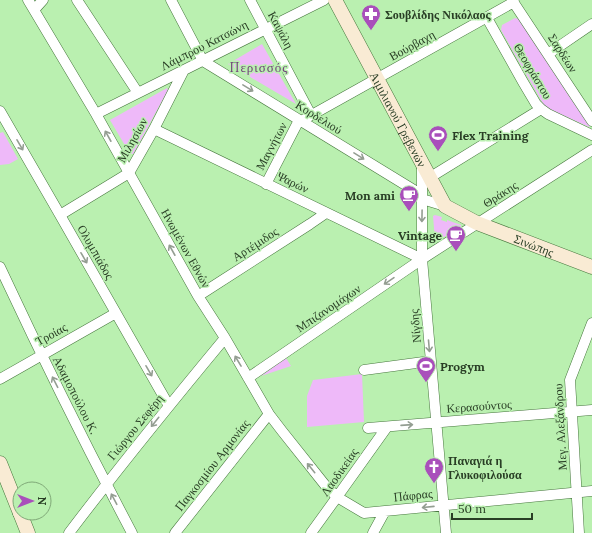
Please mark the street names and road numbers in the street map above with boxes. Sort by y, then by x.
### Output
street label: Καψάλη [265,9,297,51]
street label: Λάμπρου Κατσώνη [158,17,250,73]
street label: Βούρβαχη [387,26,437,64]
street label: Σαρδέων [545,31,581,76]
street label: Θεοφράστου [511,41,555,102]
street label: Αιμιλιανού Γρεβενών [367,69,430,170]
street label: Κορδελιού [293,97,345,137]
street label: Μιλησίων [114,114,151,165]
street label: Μαγνήτων [252,119,290,173]
street label: Ψαρών [275,168,312,196]
street label: Θράκης [480,177,520,211]
street label: Ηνωμένων Εθνών [158,206,214,291]
street label: Ολυμπιάδος [74,222,118,282]
street label: Αρτέμιδος [229,224,281,264]
street label: Σινώπης [512,230,557,259]
street label: Μπιζανομάχων [293,280,364,335]
street label: Νίγδης [406,308,424,344]
street label: Τροίας [33,319,70,349]
street label: Αδαμοπούλου Κ. [50,354,102,436]
street label: Μεγ. Αλεξάνδρου [550,383,570,471]
street label: Γιώργου Σεφέρη [104,391,166,463]
street label: Κερασούντος [446,396,512,416]
street label: Παγκοσμίου Αρμονίας [171,416,253,514]
street label: Λαοδικείας [317,445,361,499]
street label: Πάφρας [393,485,434,505]

